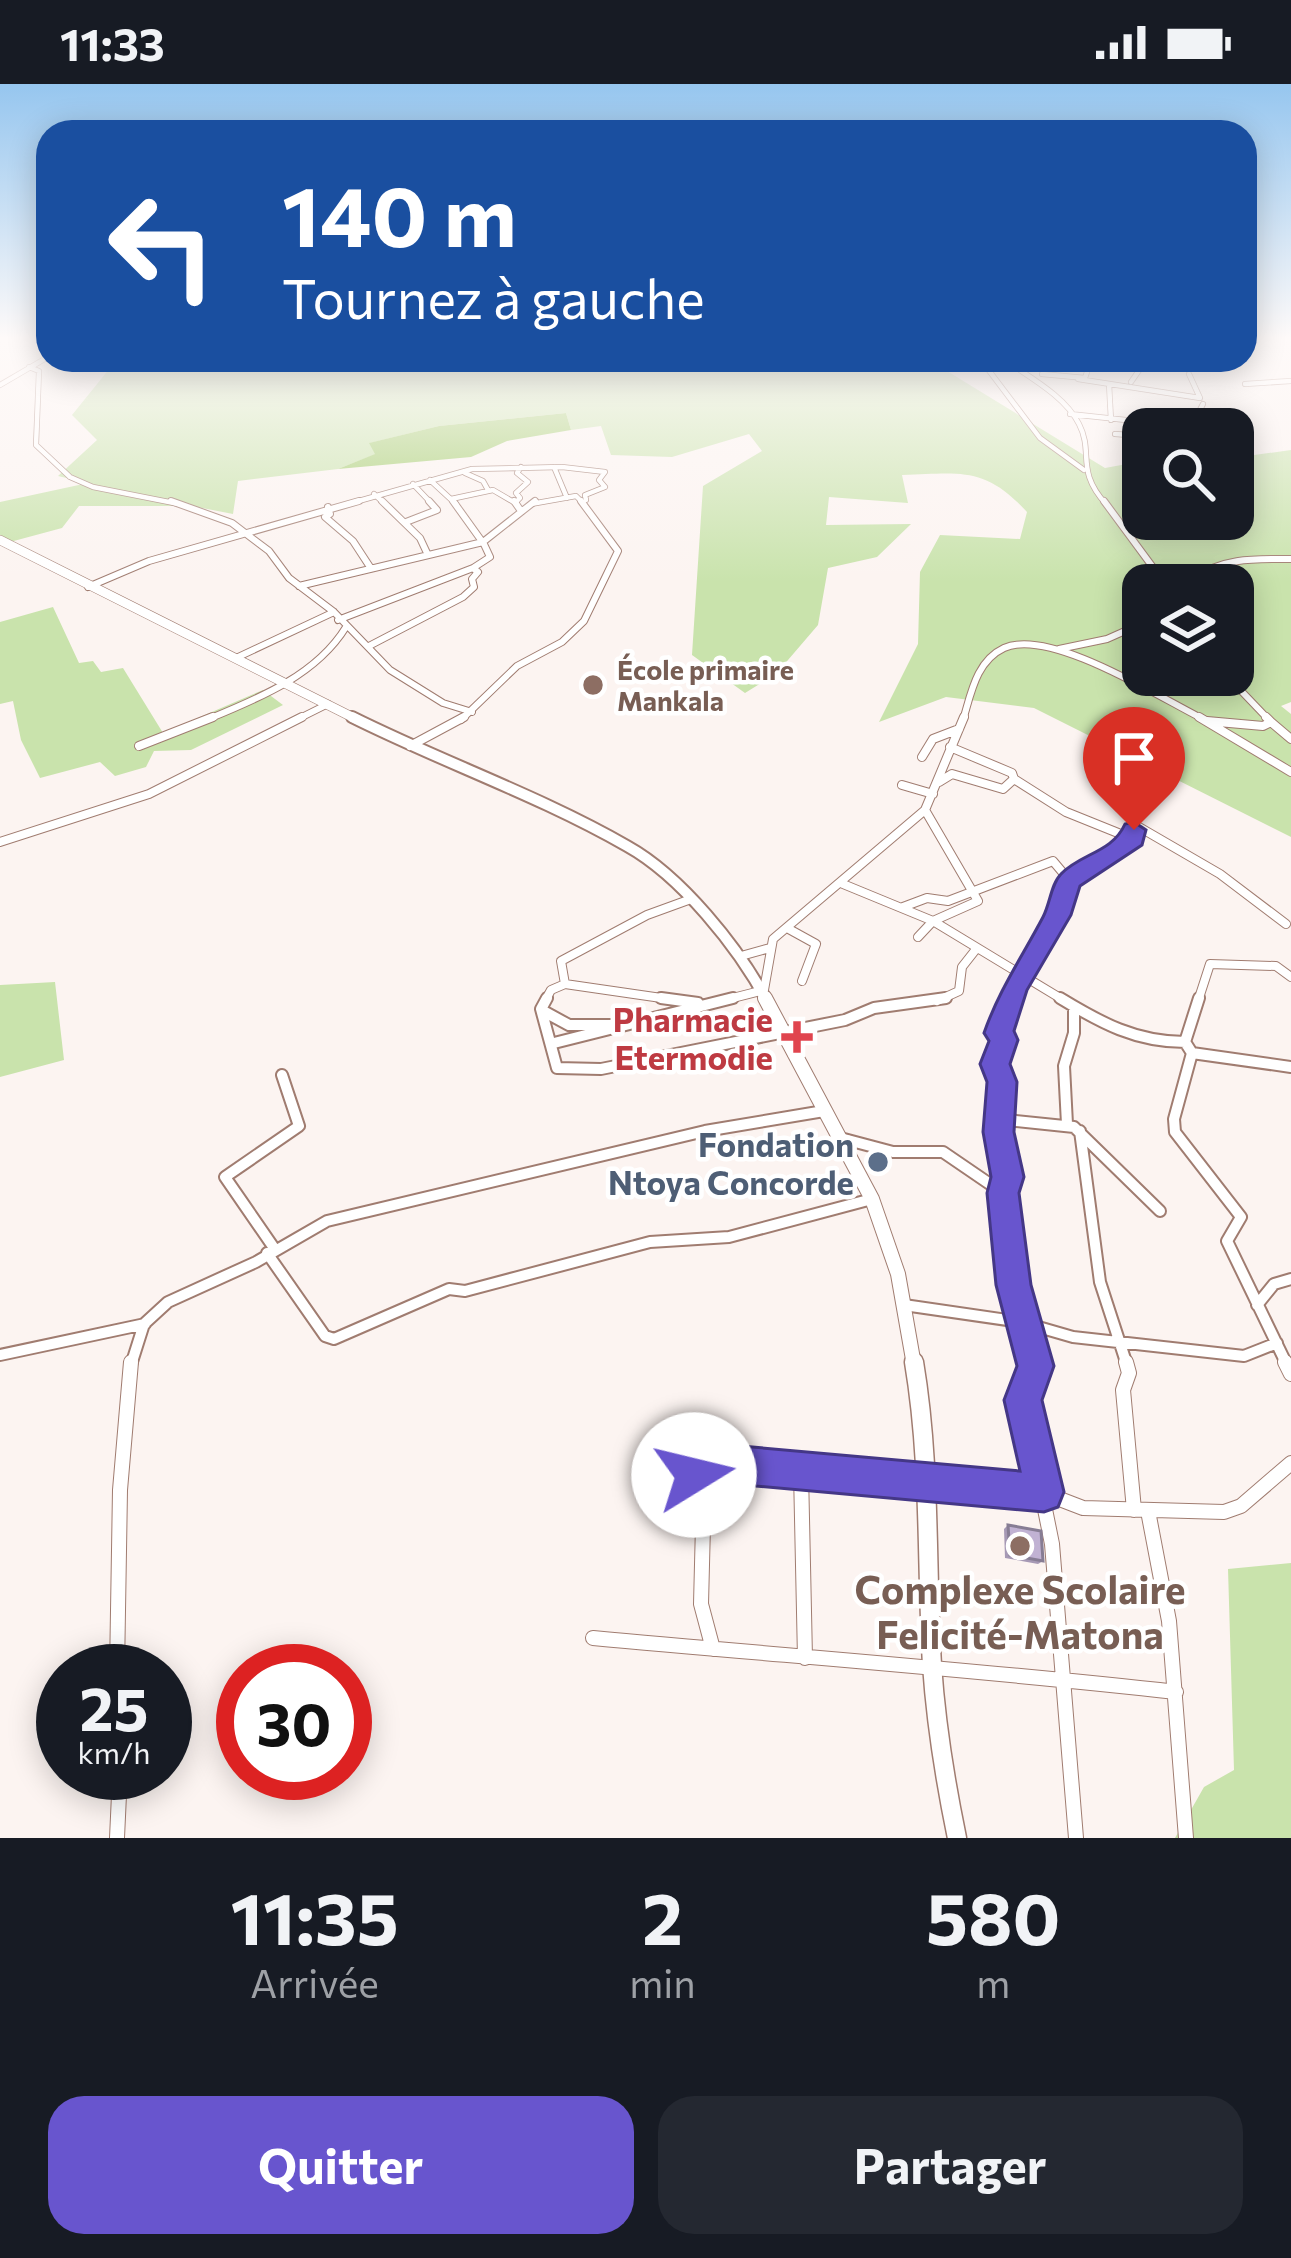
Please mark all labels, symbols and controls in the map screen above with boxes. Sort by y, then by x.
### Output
text: 11:33 [60,15,165,70]
text: 140 m [282,162,517,264]
icon: left [84,168,240,324]
text: Tournez à gauche [282,264,705,330]
map controls [1122,408,1254,696]
button: search [1122,408,1254,540]
button: layers [1122,564,1254,696]
place label: École primaire Mankala [617,653,794,717]
marker: École primaire Mankala [580,672,606,698]
pin [1083,707,1185,830]
icon: arrive [1101,725,1167,791]
place label: Pharmacie Etermodie [613,998,773,1077]
marker: Pharmacie Etermodie [784,1024,810,1050]
place label: Fondation Ntoya Concorde [608,1123,854,1202]
marker: Fondation Ntoya Concorde [865,1149,891,1175]
position arrow [631,1412,757,1538]
marker: Complexe Scolaire Felicité-Matona [1007,1533,1033,1559]
place label: Complexe Scolaire Felicité-Matona [854,1564,1186,1657]
speed limit sign: 30 [216,1644,372,1800]
text: 25 [79,1670,149,1743]
text: km/h [78,1733,150,1770]
text: 11:35 [231,1872,399,1960]
text: 2 [642,1872,683,1960]
text: 580 [926,1872,1060,1960]
text: Arrivée [250,1958,379,2006]
text: min [629,1958,696,2006]
text: m [976,1958,1010,2006]
button: Quitter [48,2096,634,2234]
button: Partager [658,2096,1243,2234]

